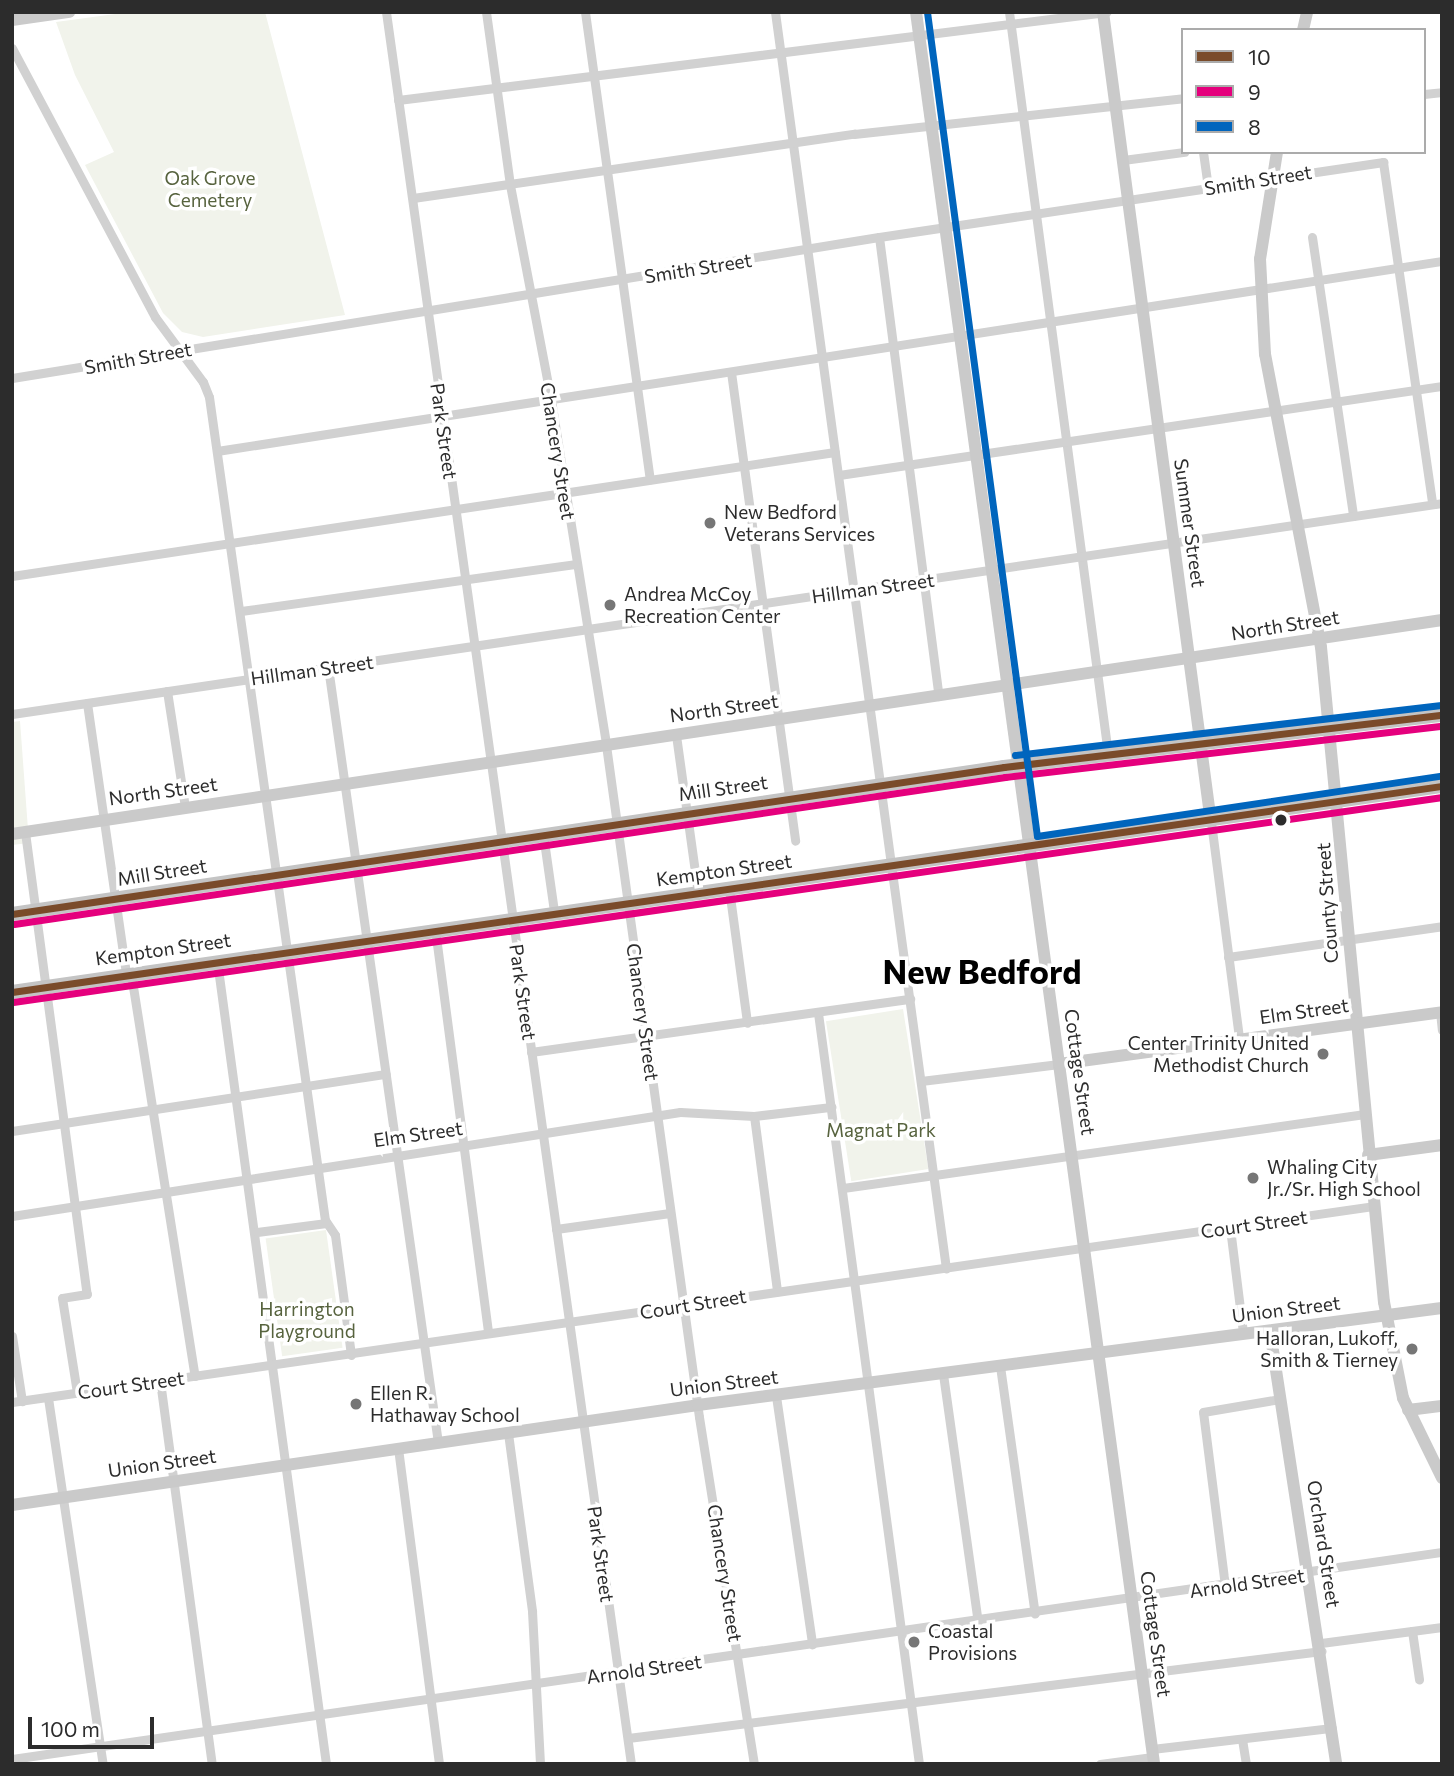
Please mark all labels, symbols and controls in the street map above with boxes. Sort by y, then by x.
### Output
legend [1181,28,1426,154]
text: 10 [1248,44,1271,69]
text: 9 [1248,79,1261,104]
text: 8 [1248,114,1261,139]
street label: Smith Street [1203,160,1313,200]
park label: Oak Grove Cemetery [164,167,256,211]
street label: Smith Street [643,248,753,288]
street label: Smith Street [83,337,193,379]
street label: Park Street [426,381,462,481]
street label: Chancery Street [536,381,580,521]
street label: Summer Street [1170,457,1210,589]
place label: New Bedford Veterans Services [724,501,875,545]
marker: New Bedford Veterans Services [702,515,718,531]
street label: Hillman Street [810,568,936,608]
place label: Andrea McCoy Recreation Center [624,583,780,627]
marker: Andrea McCoy Recreation Center [602,597,618,613]
street label: North Street [1229,605,1341,645]
street label: Hillman Street [249,650,375,690]
street label: North Street [668,689,780,727]
street label: Mill Street [677,770,769,806]
street label: North Street [107,772,219,810]
unlabelled marker [1274,813,1288,827]
street label: County Street [1311,842,1343,964]
street label: Kempton Street [655,849,793,891]
street label: Mill Street [116,854,208,890]
street label: Kempton Street [94,928,232,970]
street label: Park Street [505,942,541,1042]
street label: Chancery Street [622,942,664,1082]
district label: New Bedford [883,951,1081,991]
street label: Elm Street [1258,993,1350,1029]
street label: Cottage Street [1060,1007,1100,1137]
place label: Center Trinity United Methodist Church [1128,1032,1309,1076]
marker: Center Trinity United Methodist Church [1315,1046,1331,1062]
street label: Elm Street [372,1116,464,1152]
park label: Magnat Park [826,1119,936,1141]
place label: Whaling City Jr./Sr. High School [1267,1156,1421,1200]
marker: Whaling City Jr./Sr. High School [1245,1170,1261,1186]
street label: Court Street [1199,1205,1309,1243]
street label: Court Street [638,1284,748,1324]
street label: Union Street [1230,1291,1342,1327]
park label: Harrington Playground [258,1298,356,1342]
place label: Halloran, Lukoff, Smith & Tierney [1256,1327,1398,1371]
marker: Halloran, Lukoff, Smith & Tierney [1404,1341,1420,1357]
street label: Union Street [668,1365,780,1401]
street label: Court Street [76,1366,186,1404]
place label: Ellen R. Hathaway School [370,1382,520,1426]
marker: Ellen R. Hathaway School [348,1396,364,1412]
street label: Union Street [106,1444,218,1482]
street label: Orchard Street [1303,1479,1345,1609]
street label: Chancery Street [703,1503,747,1643]
street label: Park Street [583,1504,619,1604]
street label: Arnold Street [1188,1564,1306,1602]
street label: Cottage Street [1136,1569,1176,1699]
place label: Coastal Provisions [928,1620,1017,1664]
marker: Coastal Provisions [906,1634,922,1650]
street label: Arnold Street [585,1650,703,1688]
scale bar [32,1702,158,1746]
text: 100 m [41,1716,100,1741]

